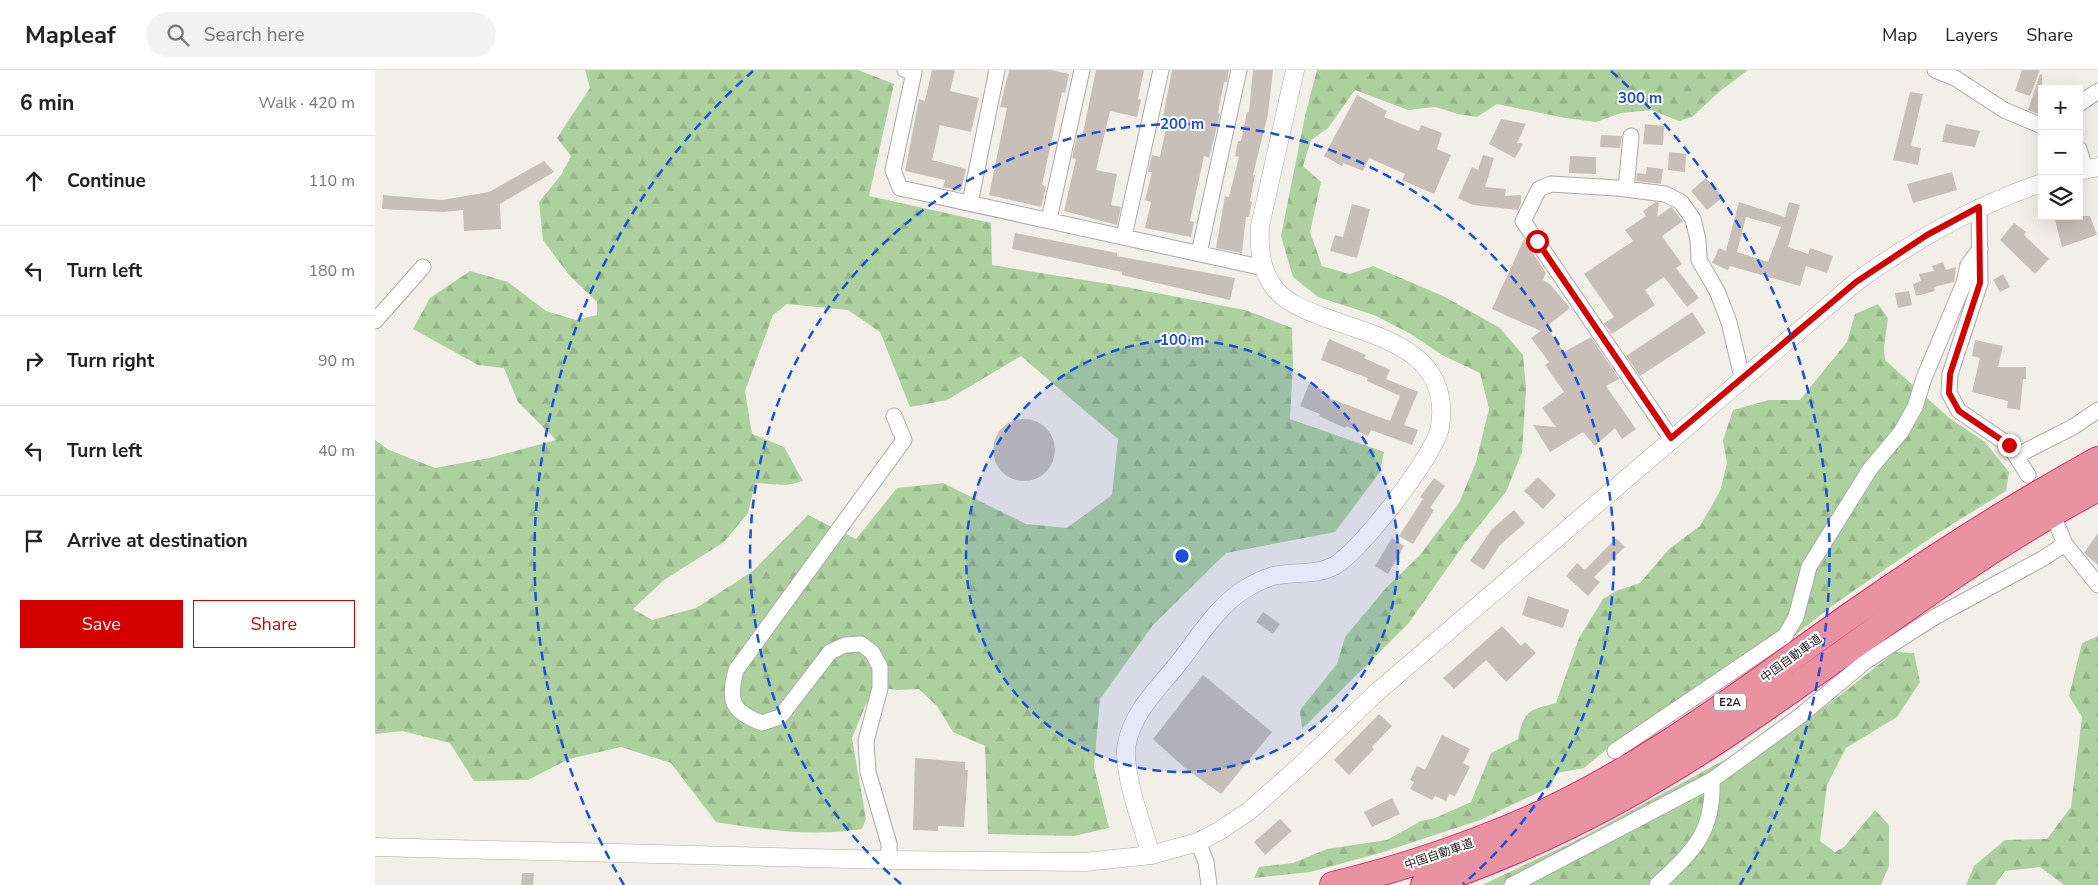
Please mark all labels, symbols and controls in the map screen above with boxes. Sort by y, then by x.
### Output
search box [146,12,496,57]
text: Mapleaf [25,19,116,51]
icon: search [164,21,192,49]
text: Search here [204,22,305,48]
text: Map [1882,23,1917,47]
text: Layers [1945,23,1998,47]
text: Share [2026,23,2073,47]
map controls [2038,85,2083,220]
button: + [2038,85,2083,130]
text: 300 m [1618,88,1662,108]
text: 6 min [20,89,74,117]
text: Walk · 420 m [259,92,355,114]
text: 200 m [1160,114,1204,134]
button: − [2038,130,2083,175]
icon: ahead [20,167,48,195]
text: Continue [67,168,146,194]
text: 110 m [308,170,355,192]
button: layers [2038,175,2083,220]
route start [1526,230,1549,253]
icon: left [20,257,48,285]
text: Turn left [67,258,142,284]
text: 180 m [308,260,355,282]
text: 100 m [1160,330,1204,350]
icon: right [20,347,48,375]
text: Turn right [67,348,154,374]
text: 90 m [318,350,355,372]
route end [1998,434,2021,457]
icon: left [20,437,48,465]
text: Turn left [67,438,142,464]
text: 40 m [318,440,355,462]
icon: arrive [20,527,48,555]
text: Arrive at destination [67,528,248,554]
centre of rings [1173,547,1191,565]
button: Save [20,600,183,648]
button: Share [193,600,355,648]
street label: 中国自動車道 [1757,630,1825,686]
road number: E2A [1714,694,1746,710]
street label: 中国自動車道 [1402,835,1476,873]

